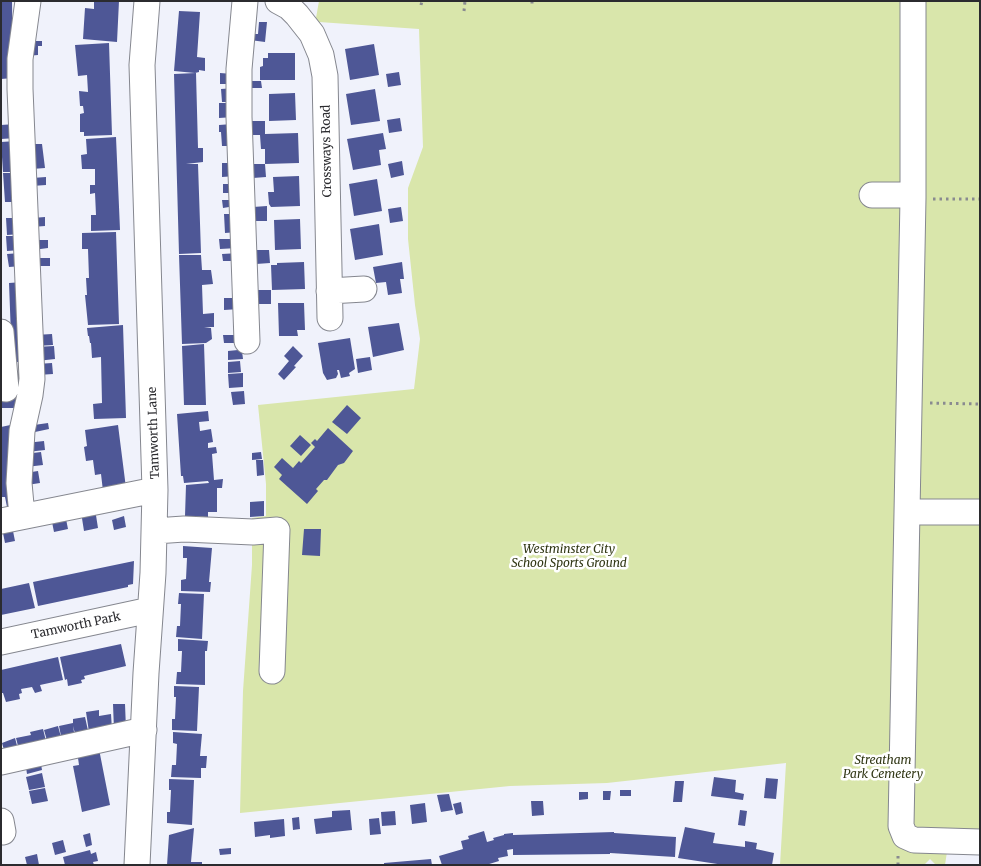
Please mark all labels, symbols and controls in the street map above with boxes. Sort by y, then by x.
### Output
street label: Crossways Road [319,105,335,197]
street label: Tamworth Lane [145,387,163,479]
park label: Westminster City School Sports Ground [511,543,627,571]
street label: Tamworth Park [30,610,122,642]
park label: Streatham Park Cemetery [843,754,923,782]

